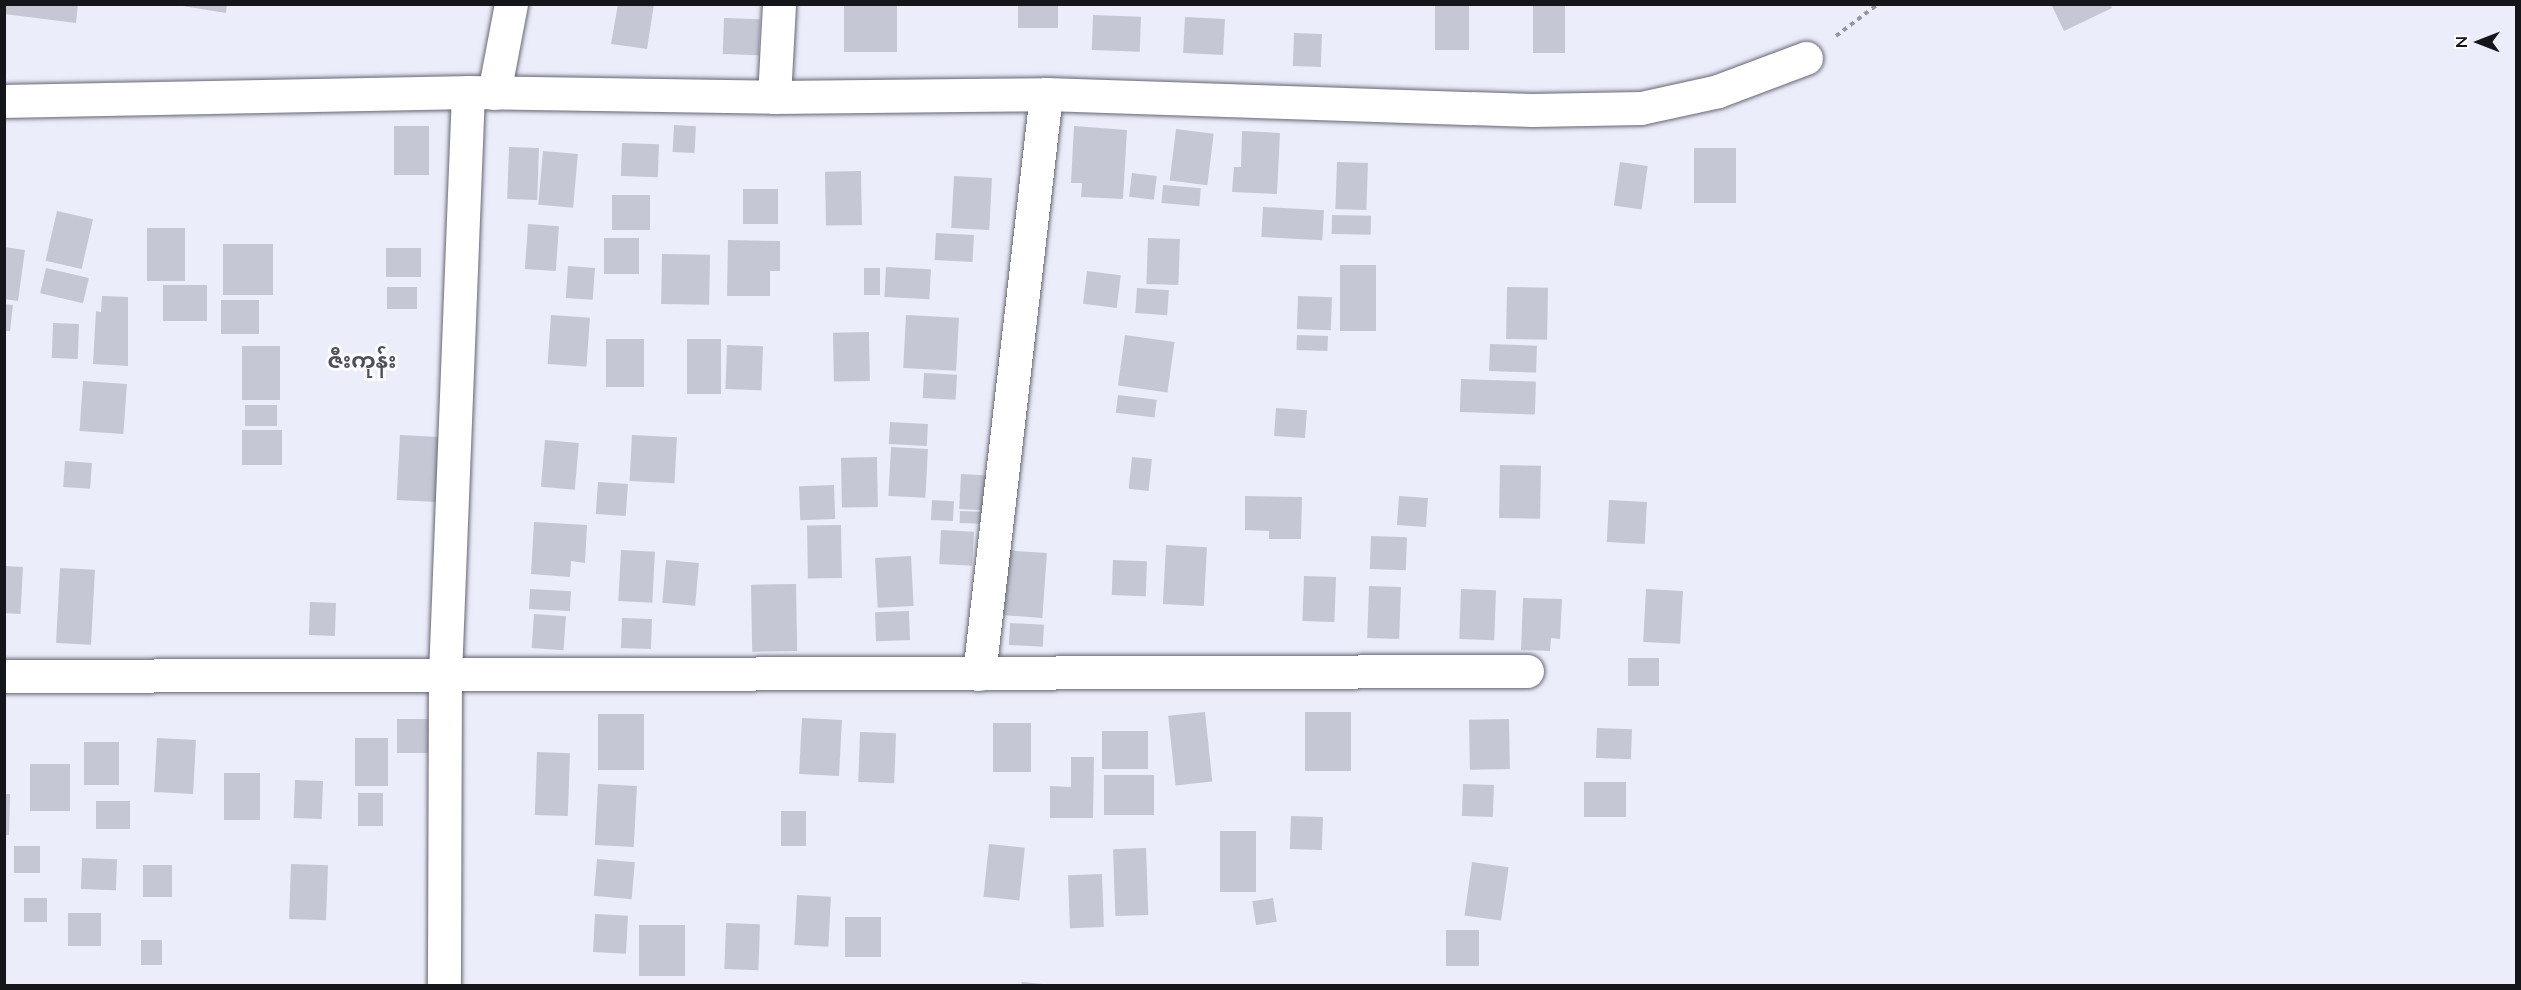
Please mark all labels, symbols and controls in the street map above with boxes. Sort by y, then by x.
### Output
north arrow [2449,12,2509,72]
text: N [2451,36,2470,48]
district label: ဇီးကုန်း [328,347,396,373]

